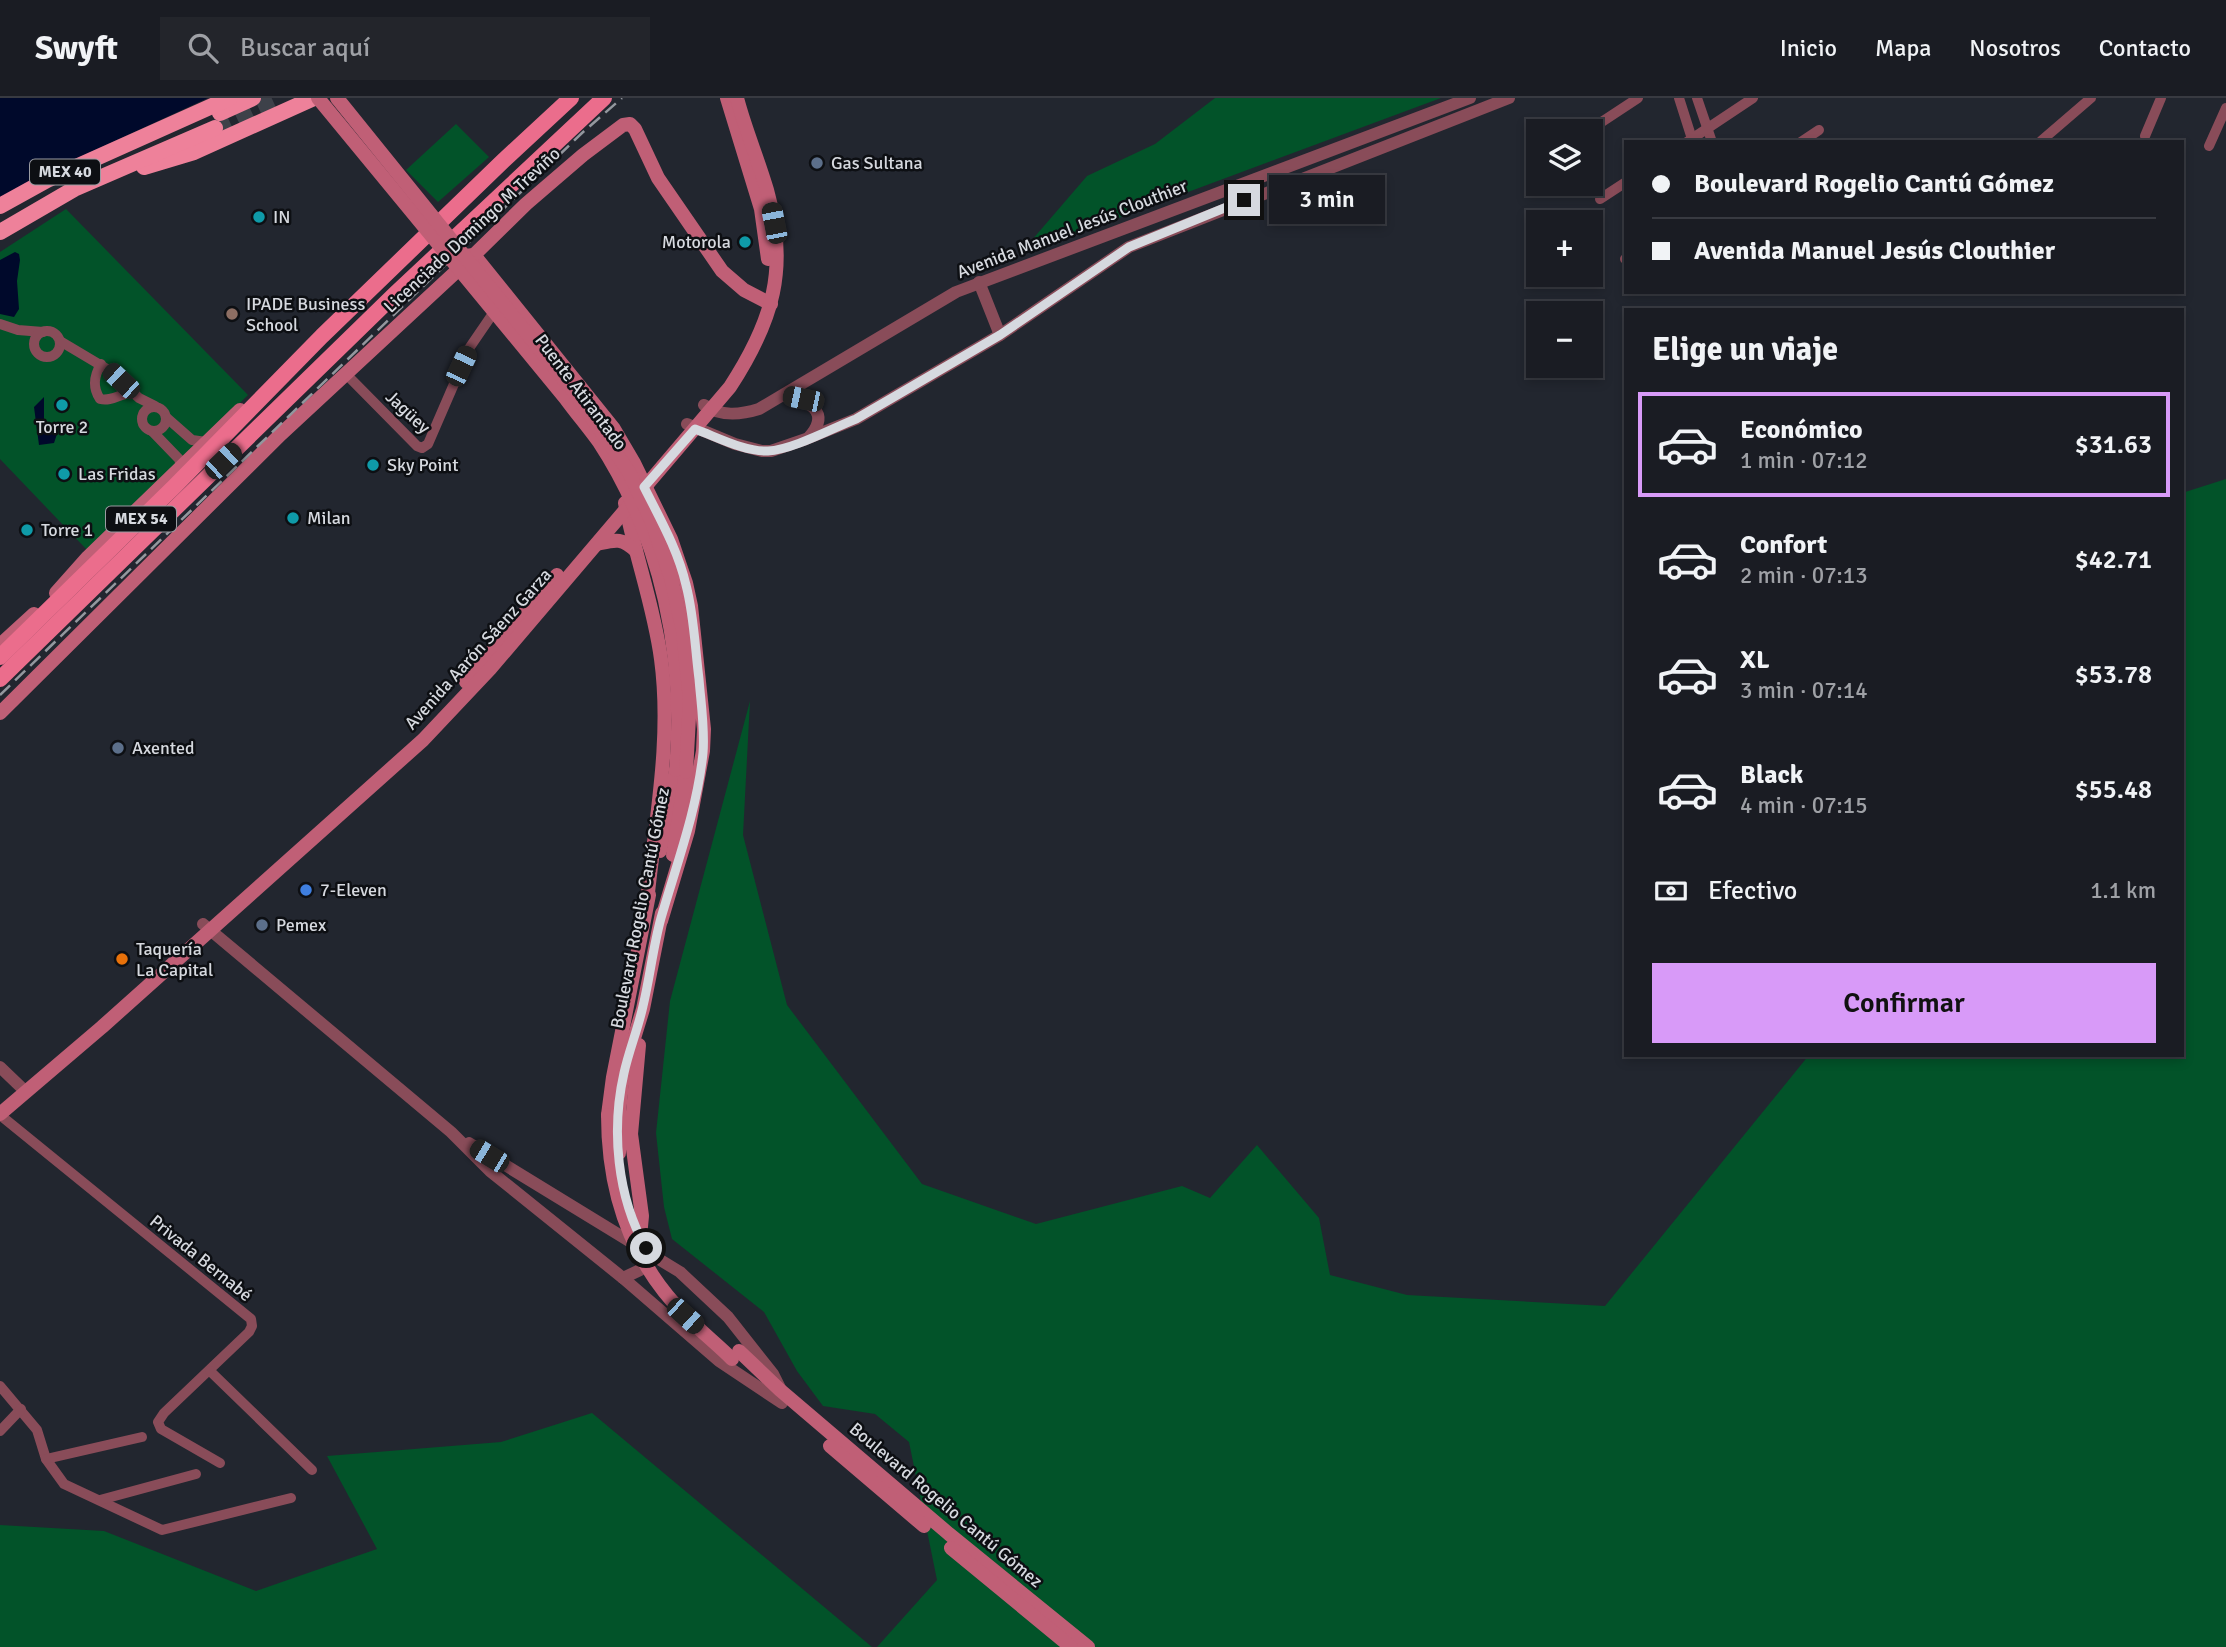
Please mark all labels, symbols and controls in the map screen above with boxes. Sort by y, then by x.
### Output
search box [160,17,650,80]
text: Swyft [35,28,118,69]
icon: search [184,29,222,67]
text: Buscar aquí [240,32,370,64]
text: Inicio [1780,33,1837,63]
text: Mapa [1875,33,1931,63]
text: Nosotros [1969,33,2061,63]
text: Contacto [2099,33,2191,63]
map controls [1526,119,1603,378]
button: layers [1526,119,1603,196]
street label: Licenciado Domingo M Treviño [379,142,565,318]
place label: Gas Sultana [831,152,923,174]
marker: Gas Sultana [809,155,825,171]
road number: MEX 40 [30,159,100,184]
text: Boulevard Rogelio Cantú Gómez [1694,168,2054,200]
street label: Avenida Manuel Jesús Clouthier [954,175,1191,283]
callout: 3 min [1268,176,1384,224]
route end [1228,184,1260,216]
text: 3 min [1299,185,1355,214]
car [760,200,789,246]
place label: IN [273,206,291,228]
marker: IN [251,209,267,225]
button: + [1526,210,1603,287]
place label: Motorola [662,231,731,253]
marker: Motorola [737,234,753,250]
text: Avenida Manuel Jesús Clouthier [1694,235,2055,267]
place label: IPADE Business School [246,293,365,336]
button: − [1526,301,1603,378]
marker: IPADE Business School [224,306,240,322]
street label: Puente Atirantado [530,330,632,454]
text: Elige un viaje [1652,330,1838,369]
car [443,343,480,389]
car [99,359,144,403]
car [781,384,826,414]
street label: Jagüey [381,386,435,439]
marker: Torre 2 [54,397,70,413]
icon: car [1656,413,1719,476]
text: Económico [1740,414,1863,446]
place label: Torre 2 [36,416,88,438]
text: $31.63 [2075,429,2152,461]
car [201,439,246,483]
text: 1 min · 07:12 [1740,446,1868,475]
place label: Sky Point [387,454,458,476]
marker: Sky Point [365,457,381,473]
place label: Las Fridas [78,463,156,485]
marker: Las Fridas [56,466,72,482]
road number: MEX 54 [106,506,176,532]
place label: Milan [307,507,351,529]
marker: Milan [285,510,301,526]
place label: Torre 1 [41,519,93,541]
marker: Torre 1 [19,522,35,538]
icon: car [1656,528,1719,591]
text: Confort [1740,529,1827,561]
text: $42.71 [2075,544,2152,576]
text: 2 min · 07:13 [1740,561,1868,590]
street label: Avenida Aarón Sáenz Garza [400,564,556,734]
icon: car [1656,643,1719,706]
text: XL [1740,644,1770,676]
text: $53.78 [2075,659,2152,691]
text: 3 min · 07:14 [1740,676,1868,705]
place label: Axented [132,737,194,759]
marker: Axented [110,740,126,756]
icon: car [1656,758,1719,821]
text: Black [1740,759,1803,791]
text: $55.48 [2075,774,2152,806]
street label: Boulevard Rogelio Cantú Gómez [606,786,674,1030]
text: 4 min · 07:15 [1740,791,1868,820]
icon: cash [1652,872,1690,910]
text: Efectivo [1708,875,1797,907]
text: 1.1 km [2090,876,2156,905]
place label: 7-Eleven [320,879,387,901]
marker: 7-Eleven [298,882,314,898]
place label: Pemex [276,914,327,936]
marker: Pemex [254,917,270,933]
place label: Taquería La Capital [136,938,213,981]
marker: Taquería La Capital [114,951,130,967]
button: Confirmar [1652,963,2156,1043]
car [466,1136,513,1176]
street label: Privada Bernabé [145,1210,257,1306]
route start [630,1232,662,1264]
car [663,1294,708,1338]
street label: Boulevard Rogelio Cantú Gómez [845,1418,1047,1592]

